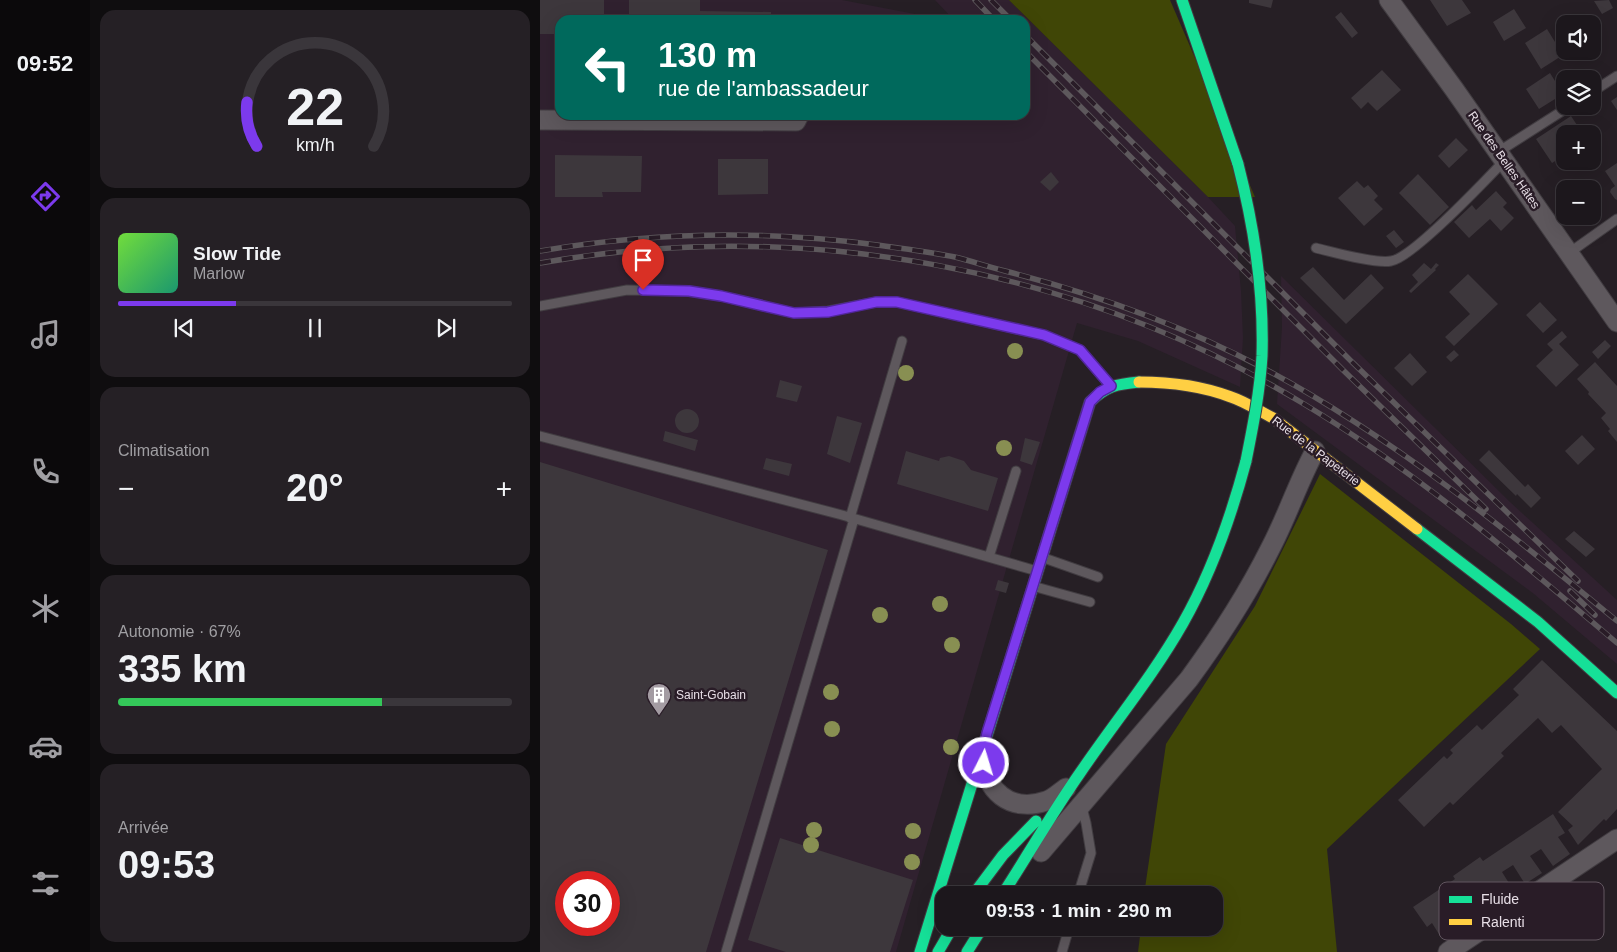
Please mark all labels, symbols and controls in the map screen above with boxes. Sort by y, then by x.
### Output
map controls [1556,15,1601,225]
button: sound [1556,15,1601,60]
icon: left [575,35,640,100]
text: 130 m [658,35,757,74]
text: 09:52 [17,51,73,76]
button: layers [1556,70,1601,115]
text: rue de l'ambassadeur [658,76,869,101]
text: 22 [286,78,344,136]
street label: Rue des Belles Hâtes [1465,109,1543,211]
button: + [1556,125,1601,170]
text: km/h [296,135,334,155]
icon: directions [28,179,63,214]
button: − [1556,180,1601,225]
pin [622,239,664,290]
text: Slow Tide [193,243,281,264]
icon: arrive [629,246,657,274]
text: Marlow [193,265,245,282]
icon: previous [170,314,198,342]
icon: pause [301,314,329,342]
icon: next [432,314,460,342]
icon: music [28,317,63,352]
street label: Rue de la Papeterie [1269,413,1363,489]
text: Climatisation [118,442,210,459]
icon: phone [28,454,63,489]
text: 20° [286,467,344,509]
text: − [118,473,134,504]
text: + [496,473,512,504]
icon: climate [28,591,63,626]
text: Autonomie · 67% [118,623,241,640]
text: 335 km [118,648,247,690]
building icon: Saint-Gobain [646,682,672,716]
place label: Saint-Gobain [676,688,746,702]
icon: car [28,729,63,764]
position arrow [957,736,1009,788]
text: Arrivée [118,819,169,836]
text: 09:53 [118,844,215,886]
icon: filters [28,866,63,901]
speed limit sign: 30 [555,871,620,936]
legend [1439,882,1604,940]
text: Fluide [1481,891,1519,907]
text: 09:53 · 1 min · 290 m [986,900,1172,921]
text: Ralenti [1481,914,1525,930]

